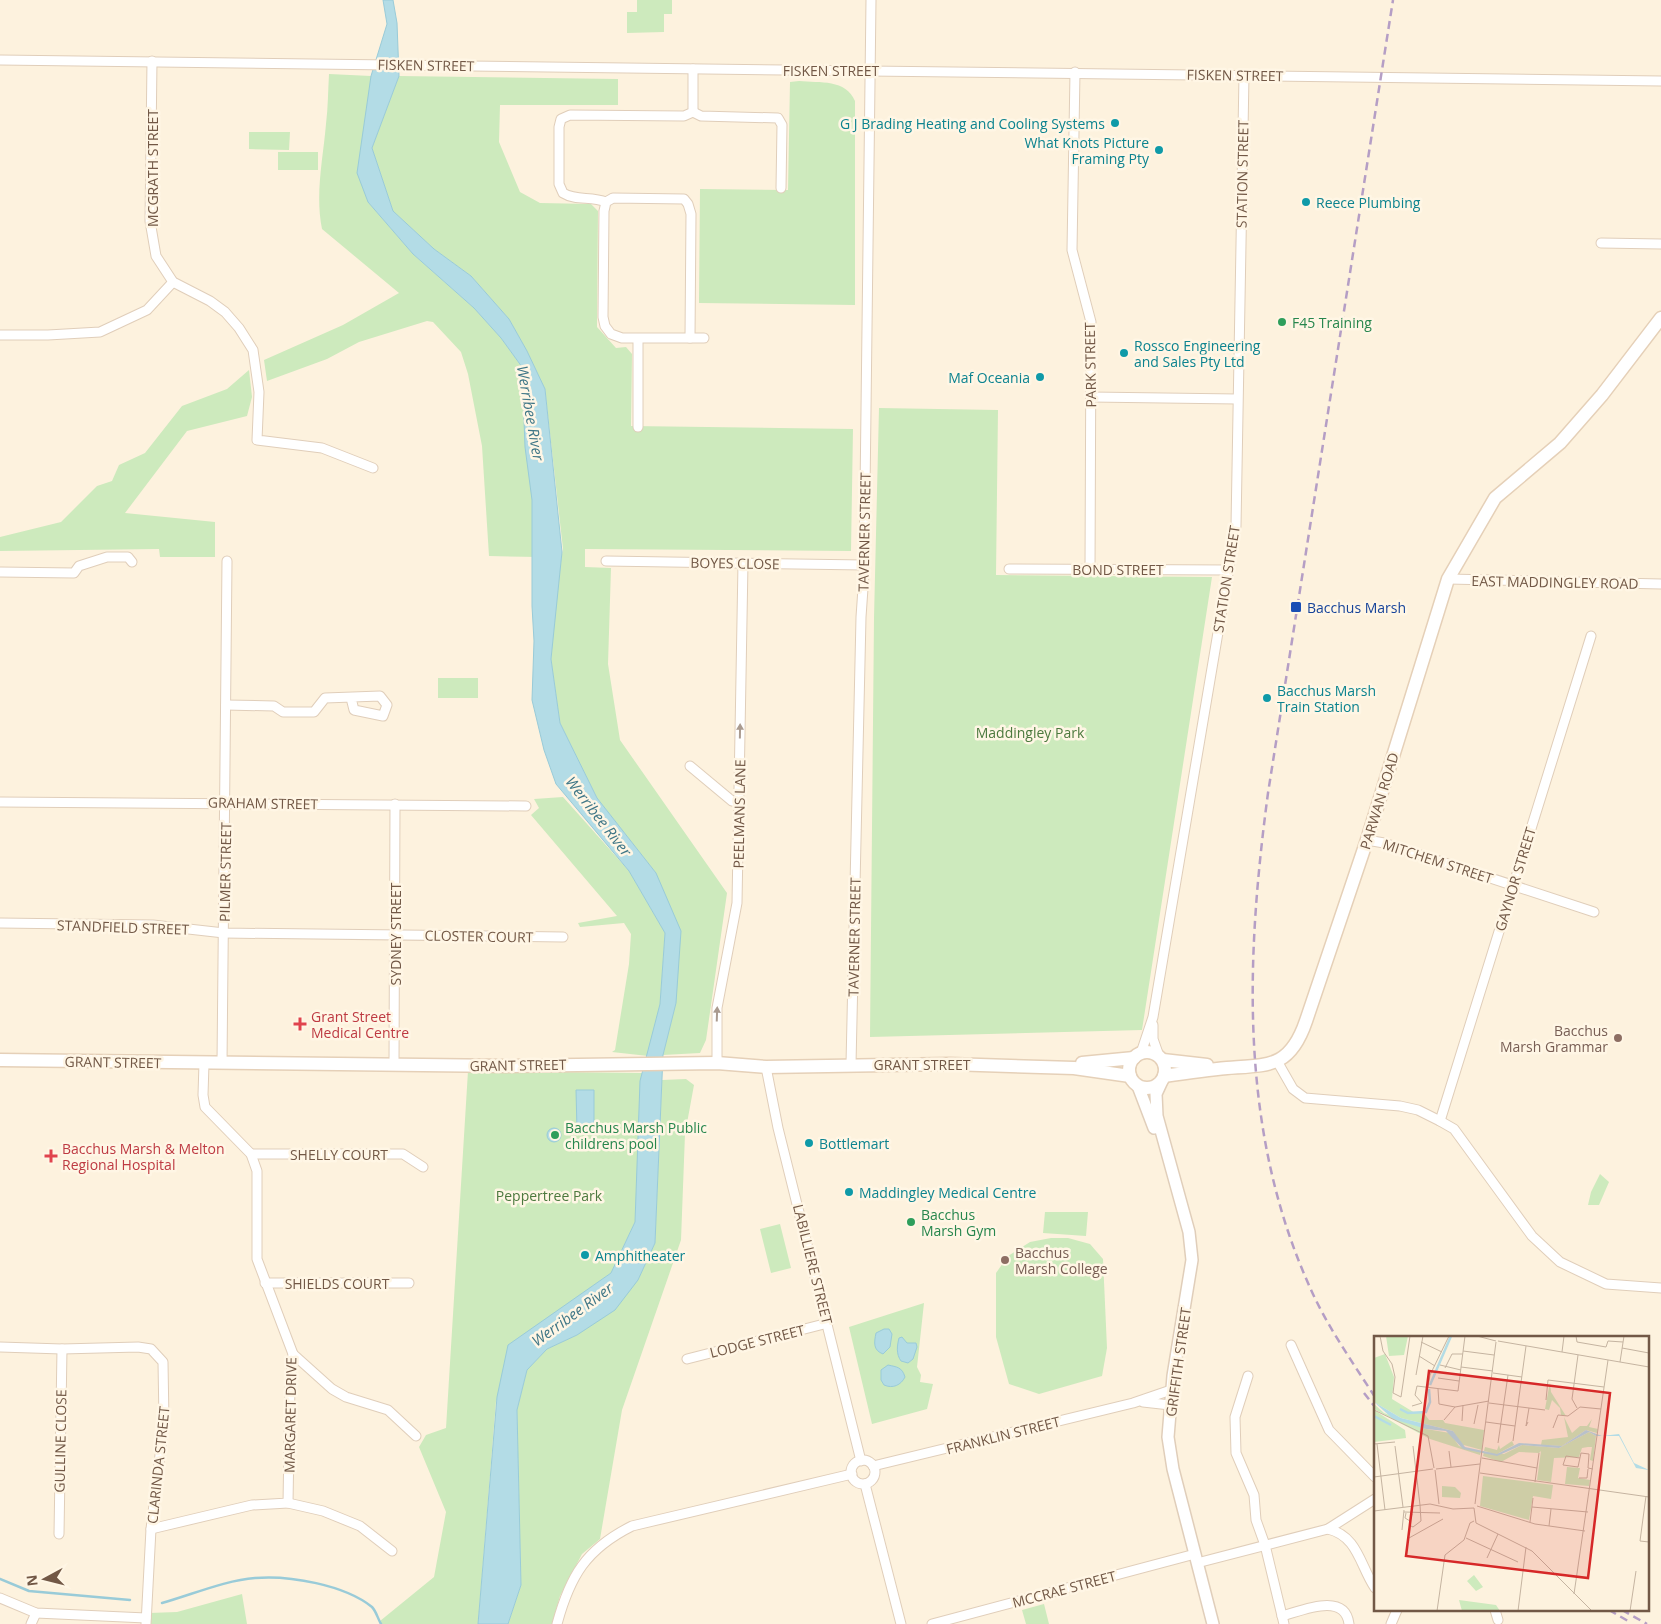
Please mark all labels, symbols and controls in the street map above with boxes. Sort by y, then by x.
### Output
street label: FISKEN STREET [378,55,475,75]
street label: FISKEN STREET [783,61,880,80]
street label: FISKEN STREET [1187,65,1284,85]
street label: MCGRATH STREET [143,109,162,227]
place label: G J Brading Heating and Cooling Systems [840,114,1105,133]
marker: G J Brading Heating and Cooling Systems [1109,117,1121,129]
street label: STATION STREET [1232,119,1252,228]
place label: What Knots Picture Framing Pty [1024,133,1150,168]
marker: What Knots Picture Framing Pty [1153,144,1165,156]
place label: Reece Plumbing [1316,193,1421,212]
marker: Reece Plumbing [1300,196,1312,208]
place label: F45 Training [1292,313,1372,332]
marker: F45 Training [1276,316,1288,328]
street label: PARK STREET [1080,322,1100,408]
place label: Rossco Engineering and Sales Pty Ltd [1134,336,1261,371]
marker: Rossco Engineering and Sales Pty Ltd [1118,347,1130,359]
water label: Werribee River [513,364,549,463]
place label: Maf Oceania [948,368,1030,387]
marker: Maf Oceania [1034,371,1046,383]
street label: TAVERNER STREET [853,472,875,592]
street label: STATION STREET [1208,524,1244,634]
street label: BOYES CLOSE [690,553,780,573]
street label: BOND STREET [1072,560,1164,579]
street label: EAST MADDINGLEY ROAD [1471,571,1639,593]
place label: Bacchus Marsh [1307,598,1406,617]
marker: Bacchus Marsh [1289,600,1303,614]
place label: Bacchus Marsh Train Station [1277,681,1376,716]
marker: Bacchus Marsh Train Station [1261,692,1273,704]
one-way arrow [737,723,745,739]
park label: Maddingley Park [976,723,1085,742]
street label: PARWAN ROAD [1355,750,1403,852]
street label: PEELMANS LANE [729,759,749,869]
water label: Werribee River [562,772,637,861]
street label: GRAHAM STREET [208,793,319,813]
street label: PILMER STREET [215,822,235,922]
street label: GAYNOR STREET [1490,824,1540,933]
street label: MITCHEM STREET [1381,834,1496,888]
street label: TAVERNER STREET [843,877,865,997]
street label: SYDNEY STREET [386,882,405,985]
street label: STANDFIELD STREET [57,915,190,939]
street label: CLOSTER COURT [424,926,534,946]
one-way arrow [713,1006,721,1022]
place label: Grant Street Medical Centre [311,1007,409,1042]
marker: Grant Street Medical Centre [293,1017,307,1031]
place label: Bacchus Marsh Grammar [1500,1021,1608,1056]
marker: Bacchus Marsh Grammar [1612,1032,1624,1044]
street label: GRANT STREET [64,1052,162,1072]
street label: GRANT STREET [469,1055,567,1075]
street label: GRANT STREET [874,1055,971,1074]
place label: Bacchus Marsh Public childrens pool [565,1118,707,1153]
marker: Bacchus Marsh Public childrens pool [549,1129,561,1141]
place label: Bottlemart [819,1134,889,1153]
marker: Bottlemart [803,1137,815,1149]
place label: Bacchus Marsh & Melton Regional Hospital [62,1139,225,1174]
street label: SHELLY COURT [290,1145,388,1164]
marker: Bacchus Marsh & Melton Regional Hospital [44,1149,58,1163]
place label: Maddingley Medical Centre [859,1183,1036,1202]
park label: Peppertree Park [496,1186,603,1205]
marker: Maddingley Medical Centre [843,1186,855,1198]
street label: LABILLIERE STREET [789,1202,837,1326]
place label: Bacchus Marsh Gym [921,1205,996,1240]
marker: Bacchus Marsh Gym [905,1216,917,1228]
place label: Bacchus Marsh College [1015,1243,1108,1278]
place label: Amphitheater [595,1246,686,1265]
marker: Amphitheater [579,1249,591,1261]
marker: Bacchus Marsh College [999,1254,1011,1266]
street label: SHIELDS COURT [285,1274,390,1293]
water label: Werribee River [527,1277,618,1350]
street label: GRIFFITH STREET [1161,1306,1195,1418]
street label: LODGE STREET [708,1320,807,1362]
inset map [1374,1336,1648,1612]
street label: MARGARET DRIVE [279,1357,301,1473]
street label: GULLINE CLOSE [50,1389,70,1493]
street label: CLARINDA STREET [142,1405,174,1525]
street label: FRANKLIN STREET [944,1412,1062,1458]
north arrow [20,1554,70,1604]
street label: MCCRAE STREET [1010,1566,1118,1612]
text: N [21,1574,42,1587]

